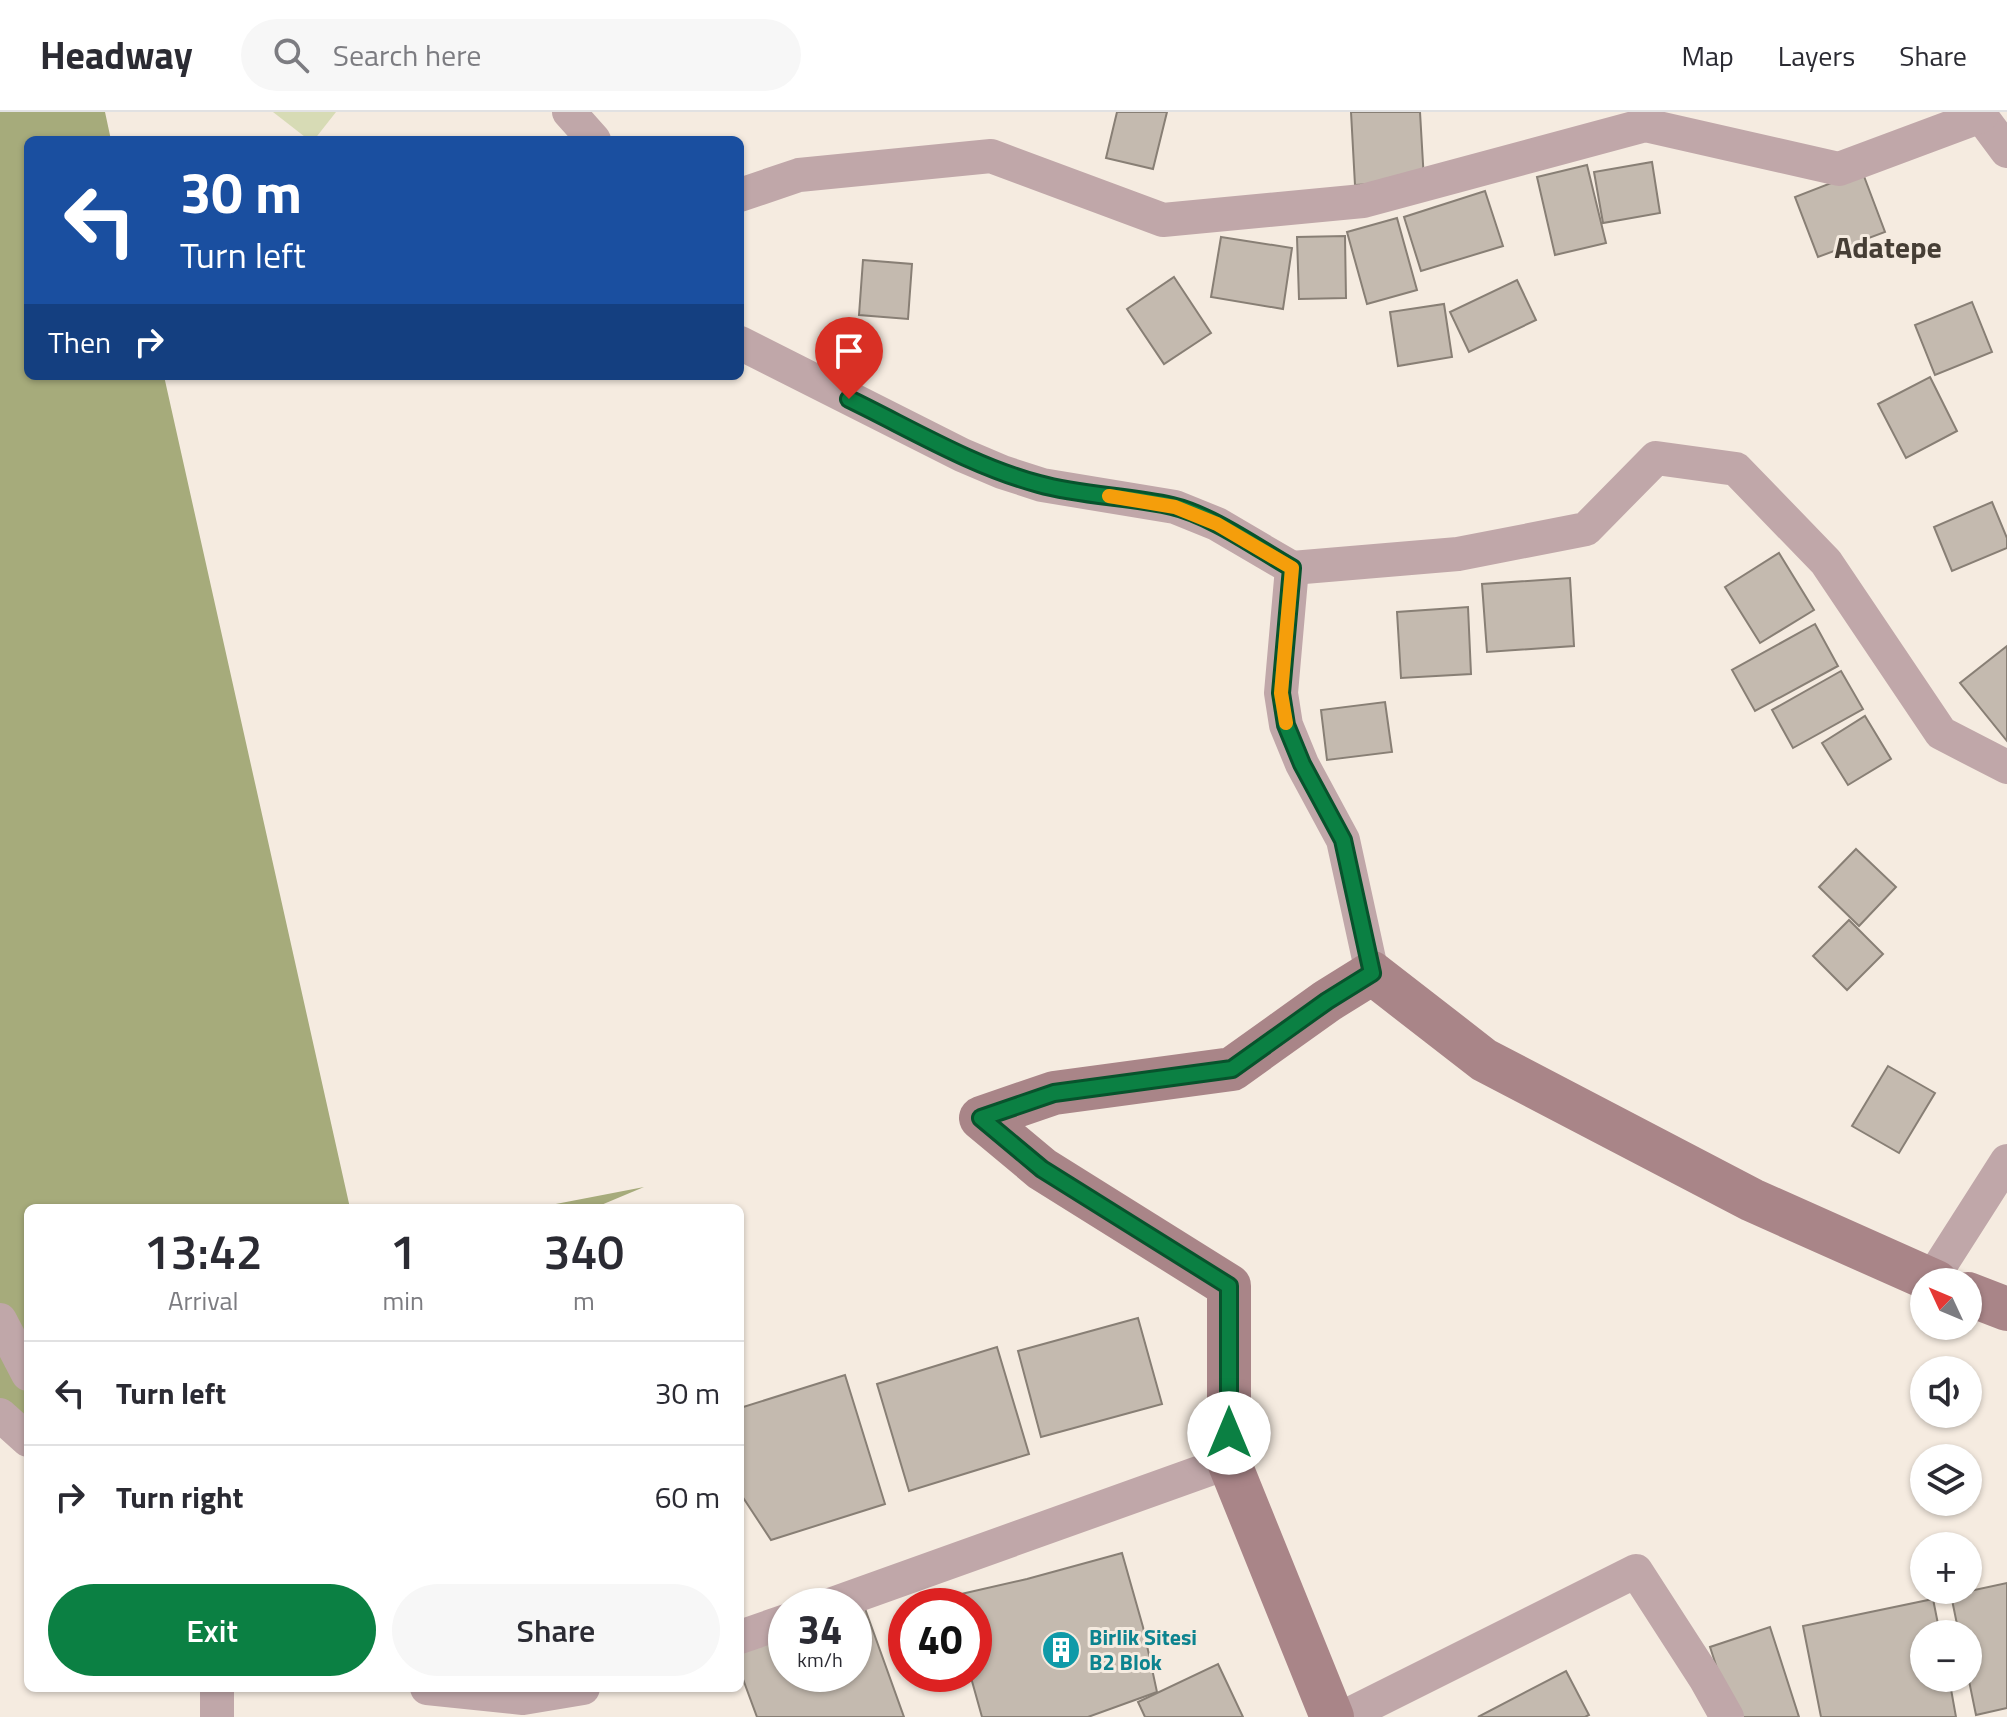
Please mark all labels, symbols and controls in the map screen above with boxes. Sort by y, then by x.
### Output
search box [241,19,801,91]
text: Headway [40,26,193,84]
text: Search here [333,32,481,78]
icon: search [269,33,313,77]
text: Map [1681,34,1734,77]
text: Layers [1778,34,1855,77]
text: Share [1899,34,1967,77]
text: 30 m [180,150,302,235]
icon: left [48,168,152,272]
district label: Adatepe [1834,224,1942,270]
text: Turn left [180,227,306,282]
pin [815,317,883,399]
text: Then [48,319,111,365]
icon: right [127,320,171,364]
icon: arrive [827,329,871,373]
text: 13:42 [144,1215,263,1288]
text: 1 [390,1215,417,1288]
text: 340 [544,1215,624,1288]
north arrow [1910,1268,1982,1340]
map controls [1910,1268,1982,1692]
text: Arrival [168,1281,238,1320]
text: min [382,1281,424,1320]
text: m [573,1281,595,1320]
button: sound [1910,1356,1982,1428]
text: Turn left [116,1370,226,1416]
text: 30 m [655,1370,720,1416]
icon: left [48,1371,92,1415]
position arrow [1187,1391,1271,1475]
button: layers [1910,1444,1982,1516]
text: Turn right [116,1474,244,1520]
text: 60 m [655,1474,720,1520]
icon: right [48,1475,92,1519]
button: + [1910,1532,1982,1604]
button: Exit [48,1584,376,1676]
button: Share [392,1584,720,1676]
speed limit sign: 40 [888,1588,992,1692]
text: 34 [798,1599,842,1660]
place label: Birlik Sitesi B2 Blok [1089,1620,1197,1679]
button: − [1910,1620,1982,1692]
building icon: Birlik Sitesi B2 Blok [1040,1629,1082,1671]
text: km/h [797,1644,843,1675]

